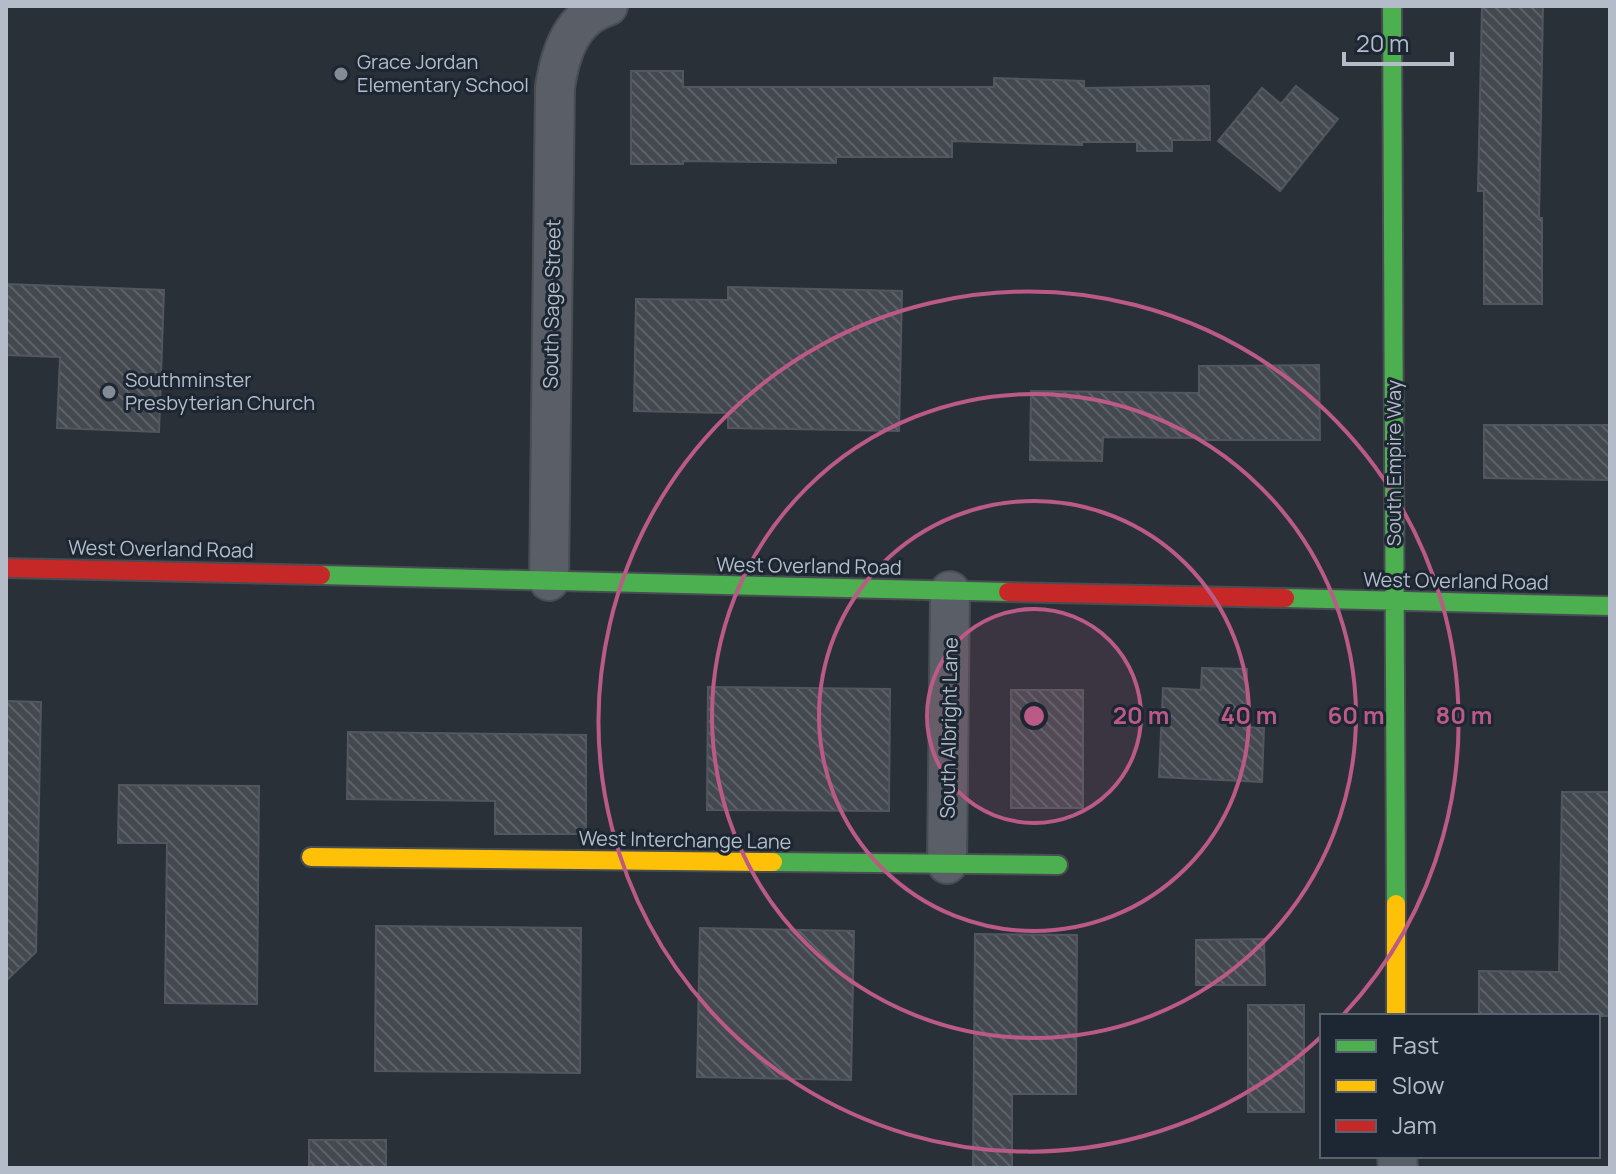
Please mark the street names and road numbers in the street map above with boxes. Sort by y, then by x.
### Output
street label: South Sage Street [537,219,566,389]
street label: South Empire Way [1380,379,1407,546]
street label: West Overland Road [68,533,254,564]
street label: West Overland Road [716,550,902,581]
street label: West Overland Road [1363,565,1549,596]
street label: South Albright Lane [933,637,964,819]
street label: West Interchange Lane [578,824,792,855]

